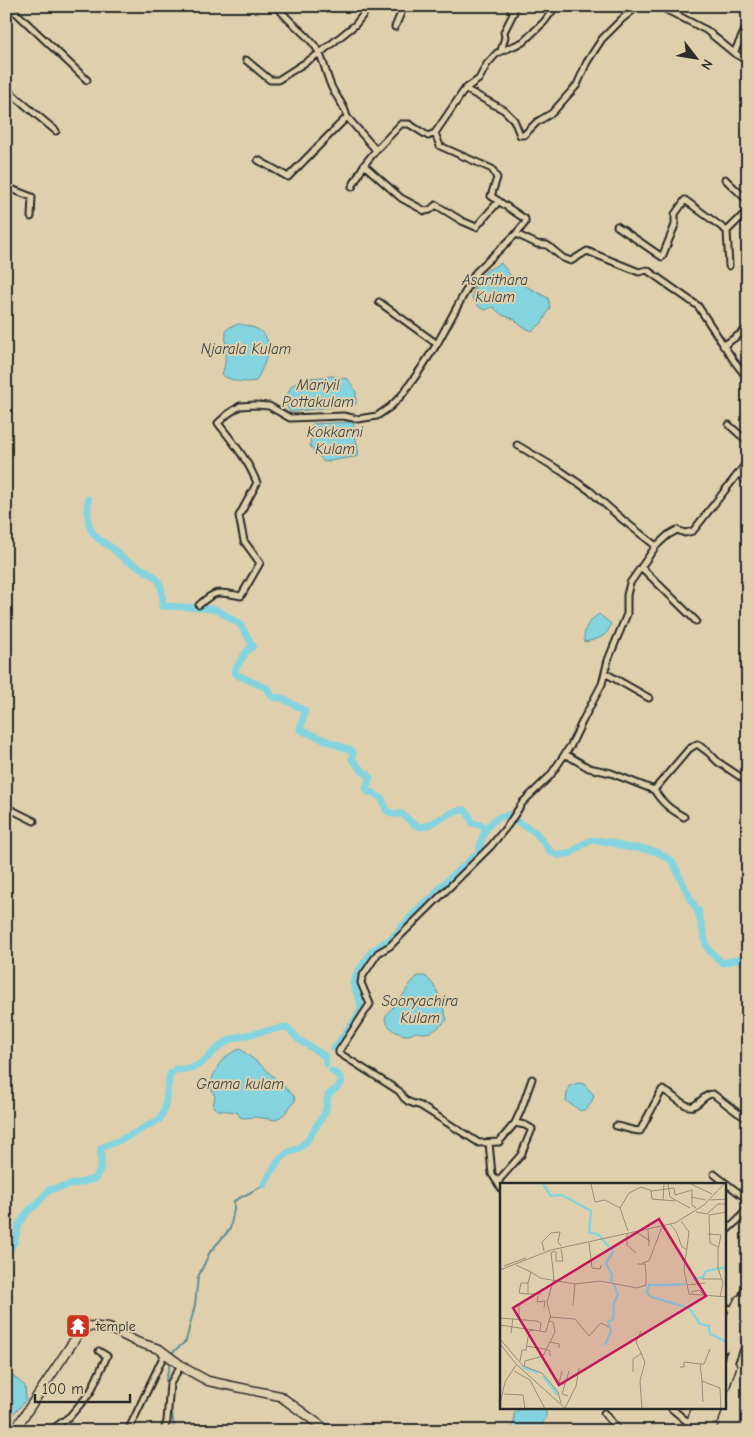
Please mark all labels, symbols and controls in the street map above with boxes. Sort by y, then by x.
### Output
north arrow [672,32,722,82]
text: N [697,56,716,73]
water label: Asarithara Kulam [461,271,528,306]
water label: Njarala Kulam [201,340,291,358]
water label: Mariyil Pottakulam [282,376,354,411]
water label: Kokkarni Kulam [307,423,364,458]
water label: Sooryachira Kulam [382,992,458,1027]
water label: Grama kulam [196,1075,284,1093]
inset map [500,1183,726,1410]
temple icon: temple [65,1313,91,1339]
place label: temple [95,1318,136,1335]
scale bar [35,1372,130,1404]
text: 100 m [42,1380,84,1398]

